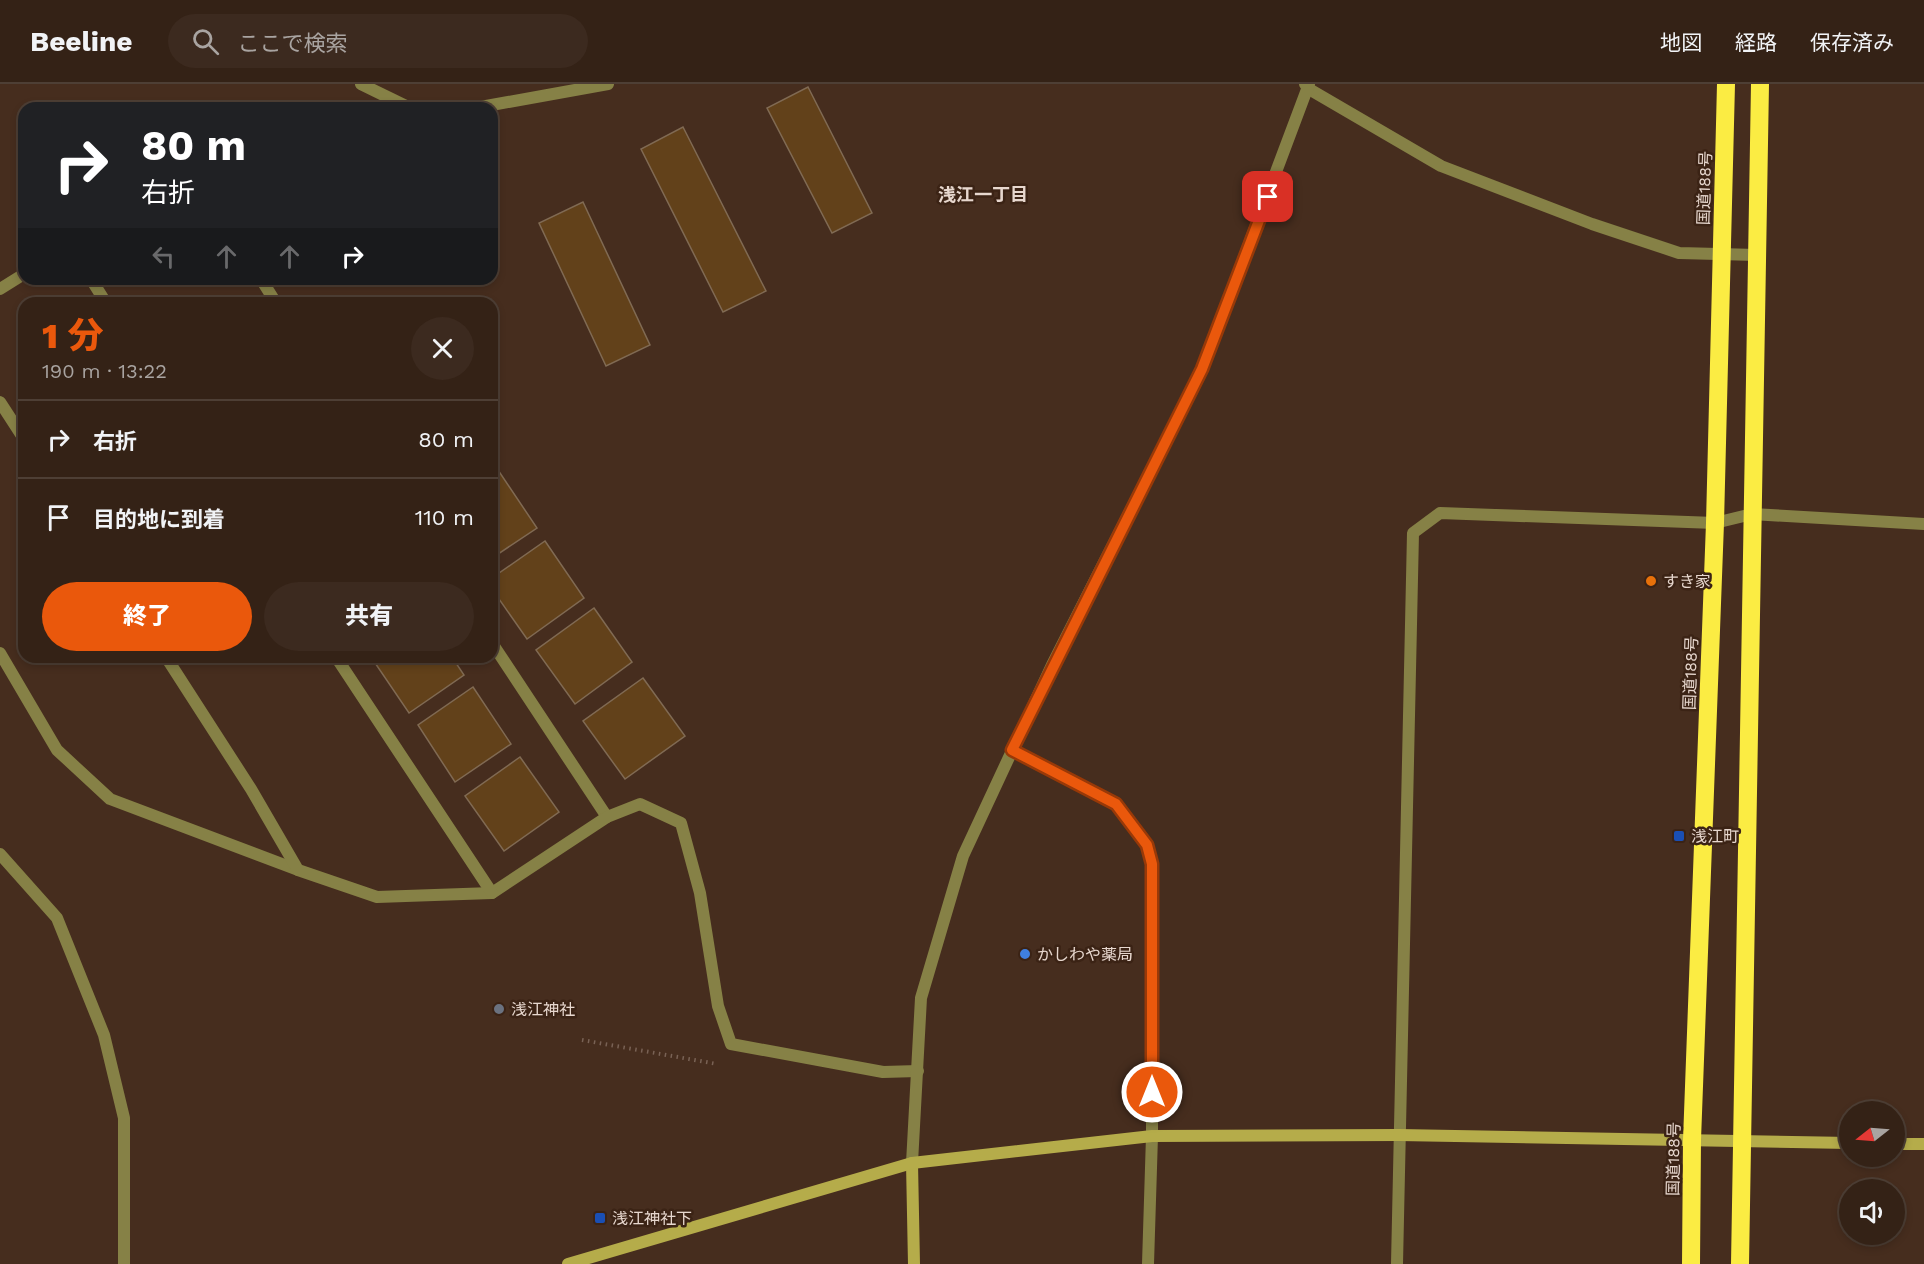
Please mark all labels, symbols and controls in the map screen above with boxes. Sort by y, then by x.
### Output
search box [168,14,588,68]
text: Beeline [30,25,132,58]
icon: search [189,25,222,58]
text: 地図 [1660,30,1702,55]
text: 経路 [1735,30,1777,55]
text: 保存済み [1810,30,1894,55]
text: ここで検索 [237,31,347,56]
text: 80 m [141,121,246,170]
icon: right [42,126,120,204]
street label: 国道188号 [1694,151,1715,225]
pin [1242,171,1293,222]
text: 右折 [141,177,195,209]
icon: arrive [1251,180,1284,213]
district label: 浅江一丁目 [938,184,1028,205]
icon: left [147,240,180,273]
icon: ahead [210,240,243,273]
icon: ahead [273,240,306,273]
icon: right [336,240,369,273]
text: 1 分 [42,315,104,357]
button: close [411,317,474,380]
text: 190 m · 13:22 [42,359,167,383]
icon: right [42,423,75,456]
text: 80 m [418,427,474,452]
text: 右折 [93,429,137,454]
icon: arrive [42,501,75,534]
text: 110 m [415,505,474,530]
text: 目的地に到着 [93,507,225,532]
place label: すき家 [1663,572,1711,591]
marker: すき家 [1644,574,1658,588]
button: 終了 [42,582,252,651]
button: 共有 [264,582,474,651]
street label: 国道188号 [1680,636,1701,710]
place label: 浅江町 [1691,827,1739,846]
marker: 浅江町 [1672,829,1686,843]
place label: かしわや薬局 [1037,945,1133,964]
marker: かしわや薬局 [1018,947,1032,961]
place label: 浅江神社 [511,1000,575,1019]
marker: 浅江神社 [492,1002,506,1016]
position arrow [1120,1060,1184,1124]
north arrow [1839,1101,1905,1167]
map controls [1839,1101,1905,1245]
street label: 国道188号 [1663,1122,1684,1196]
button: sound [1839,1179,1905,1245]
place label: 浅江神社下 [612,1209,692,1228]
marker: 浅江神社下 [593,1211,607,1225]

